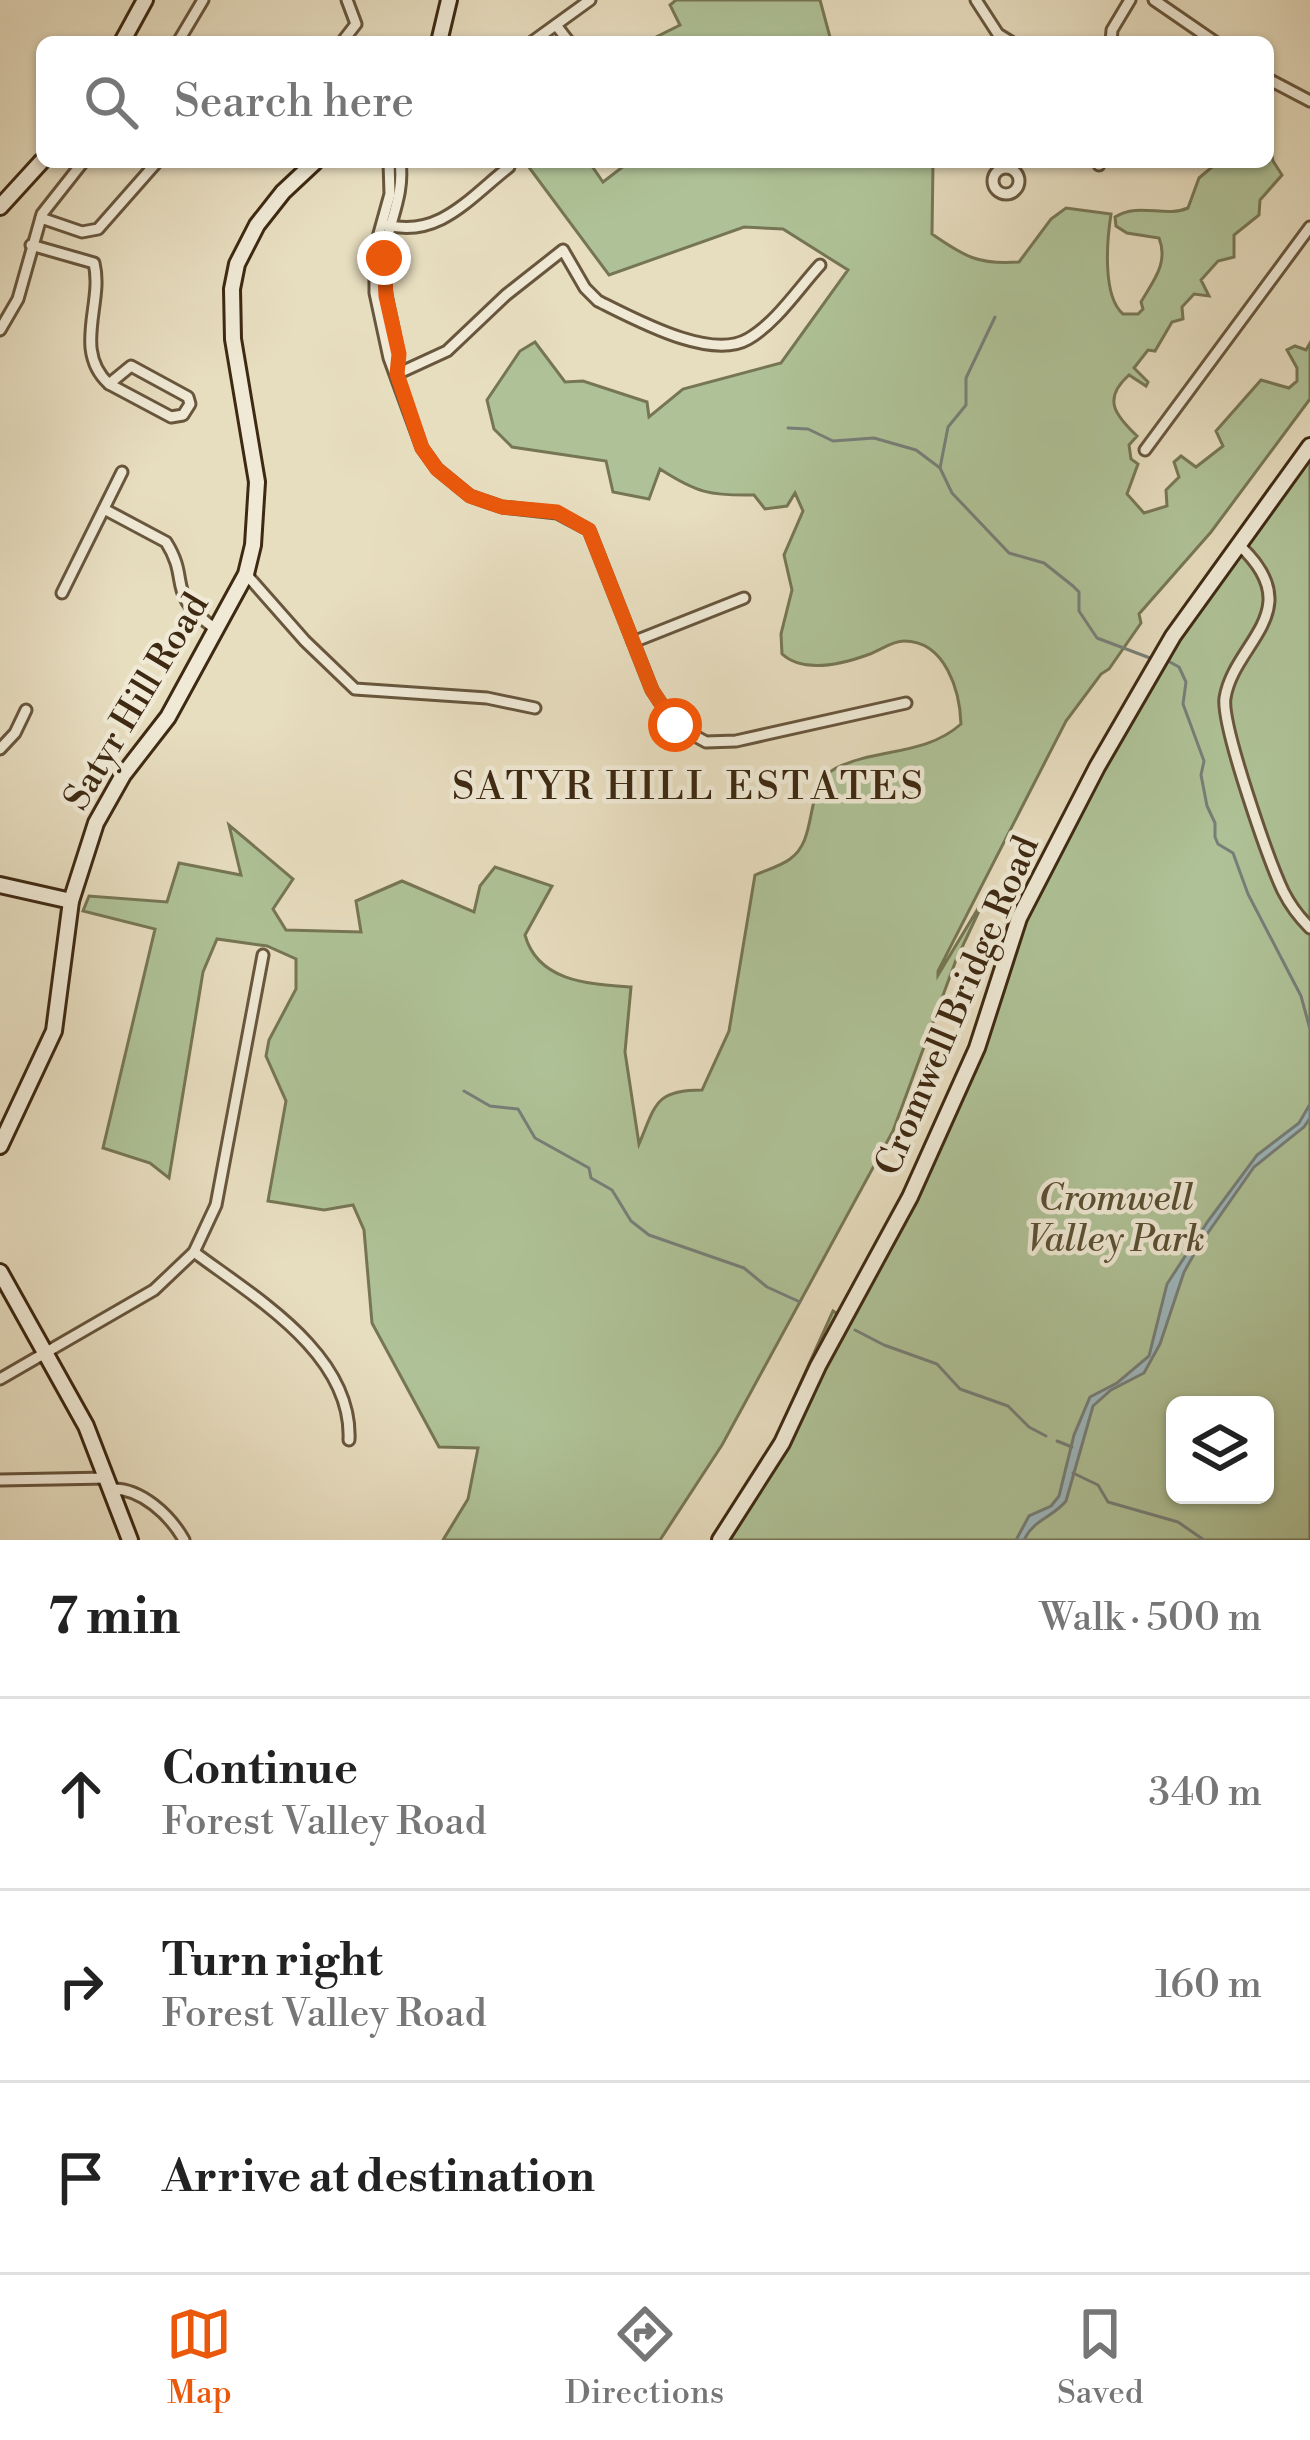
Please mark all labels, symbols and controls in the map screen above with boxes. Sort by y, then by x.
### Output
search box [36,36,1274,168]
icon: search [78,69,144,135]
text: Search here [174,74,414,131]
route end [357,231,411,285]
street label: Satyr Hill Road [55,585,220,819]
route start [648,698,702,752]
district label: SATYR HILL ESTATES [452,763,926,812]
street label: Cromwell Bridge Road [866,829,1050,1182]
park label: Cromwell Valley Park [1027,1177,1205,1263]
map controls [1166,1396,1274,1504]
button: layers [1166,1396,1274,1504]
text: 7 min [48,1586,180,1650]
text: Walk · 500 m [1040,1594,1262,1643]
text: Continue [162,1741,358,1798]
icon: ahead [48,1761,114,1827]
text: 340 m [1149,1769,1262,1818]
text: Forest Valley Road [162,1798,487,1847]
text: Turn right [162,1933,383,1990]
icon: right [48,1953,114,2019]
text: 160 m [1155,1961,1262,2010]
text: Forest Valley Road [162,1990,487,2039]
icon: arrive [48,2145,114,2211]
text: Arrive at destination [162,2149,595,2206]
tab: Map [166,2301,232,2414]
tab: Directions [565,2301,724,2414]
tab: Saved [1057,2301,1144,2414]

